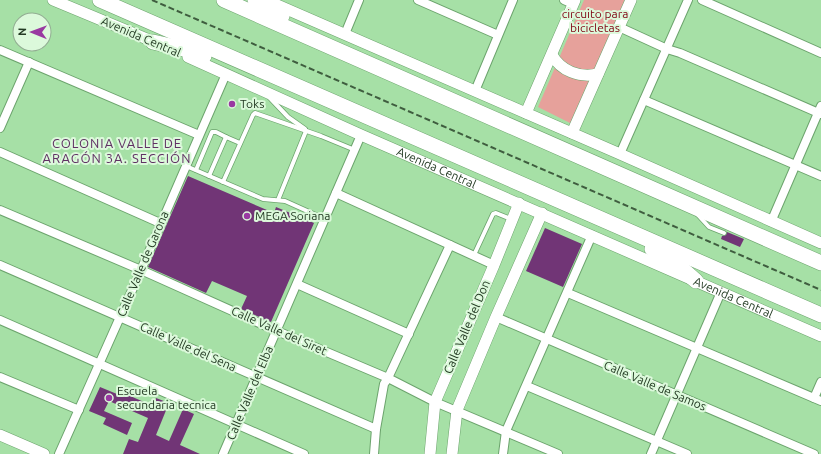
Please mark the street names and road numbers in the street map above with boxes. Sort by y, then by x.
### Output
street label: Avenida Central [99,14,183,59]
street label: Avenida Central [395,144,478,190]
street label: Calle Valle de Garona [114,209,171,319]
street label: Avenida Central [692,274,775,320]
street label: Calle Valle del Don [441,278,492,376]
street label: Calle Valle del Siret [229,304,329,358]
street label: Calle Valle del Sena [138,319,238,374]
street label: Calle Valle del Elba [224,344,275,442]
street label: Calle Valle de Samos [602,358,708,413]

